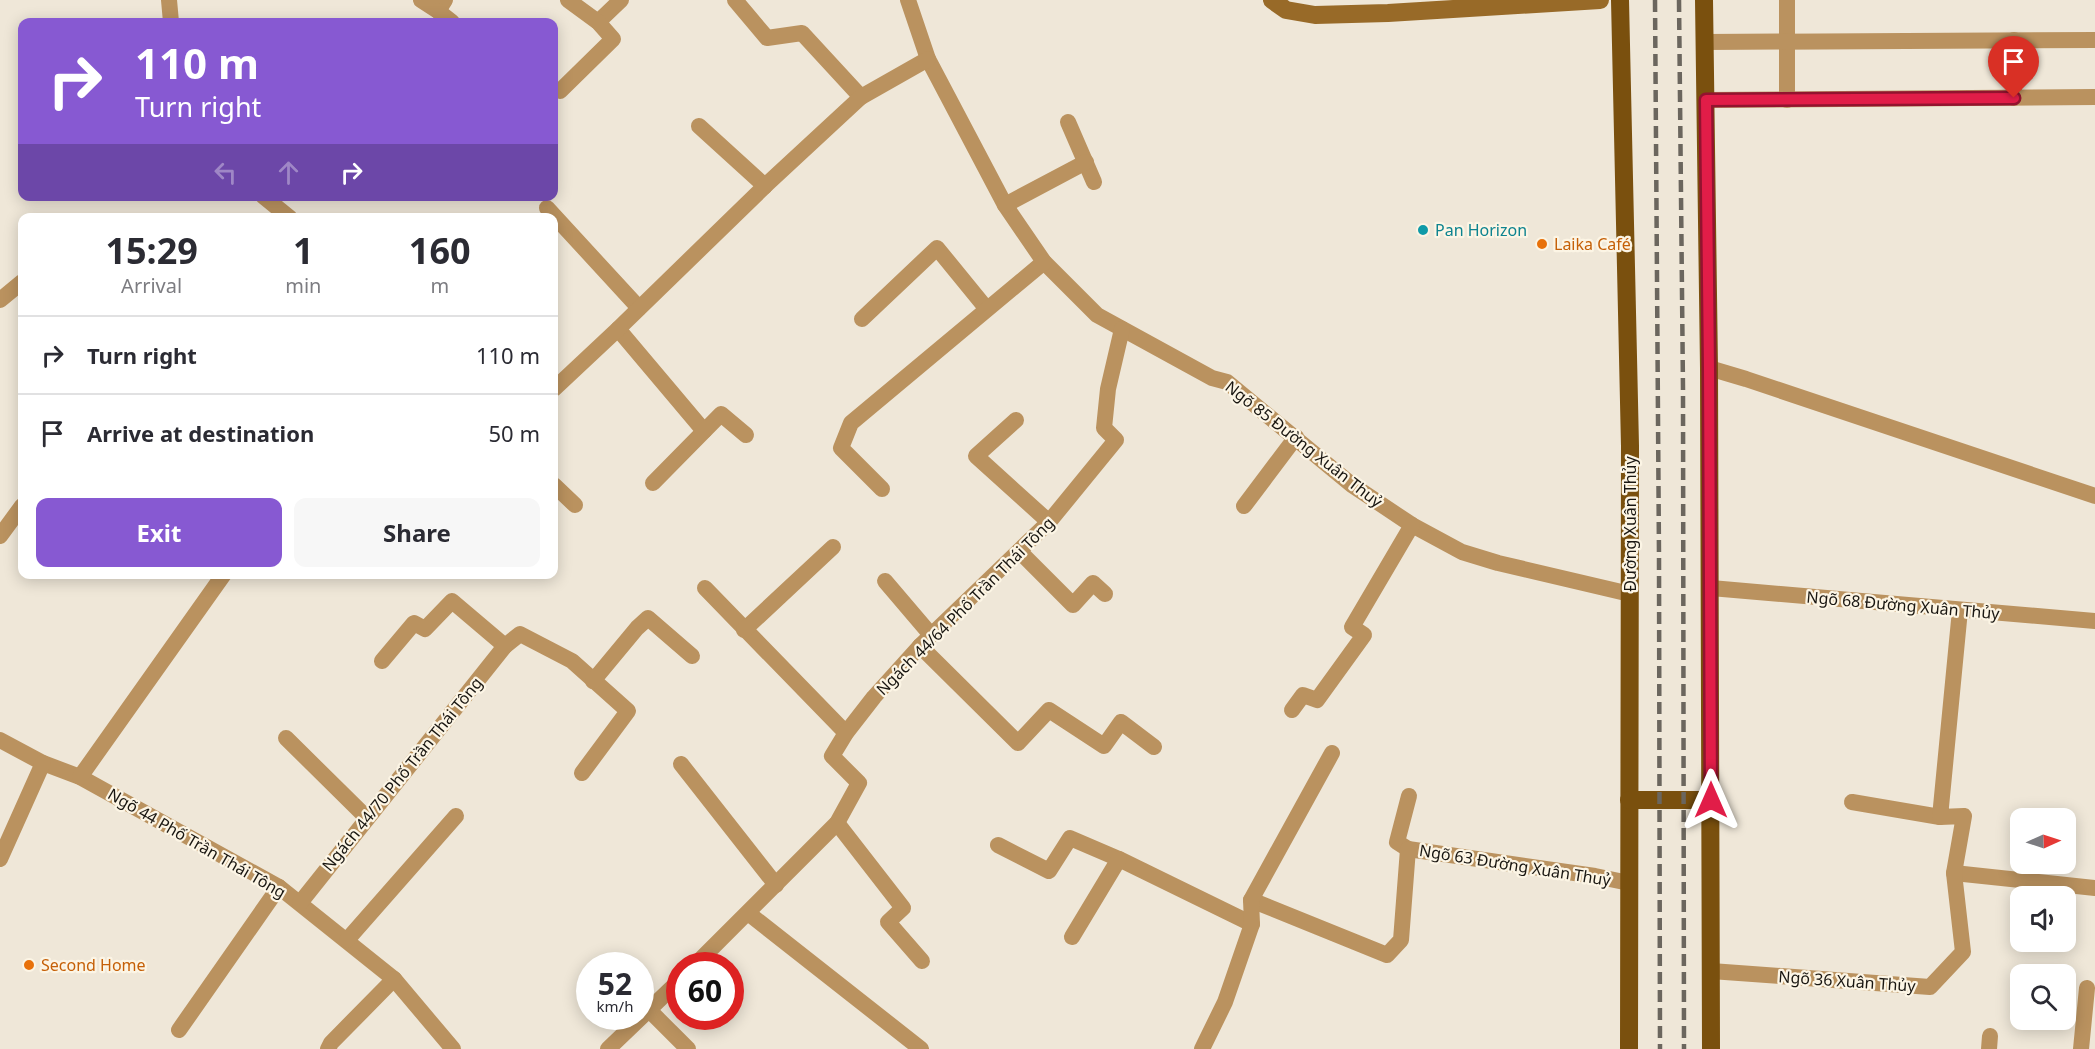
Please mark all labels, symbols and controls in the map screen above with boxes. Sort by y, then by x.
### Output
text: 110 m [135,34,259,91]
pin [1988,36,2039,98]
icon: right [36,42,114,120]
icon: arrive [1997,45,2030,78]
text: Turn right [135,88,261,125]
icon: left [209,156,242,189]
icon: ahead [272,156,305,189]
icon: right [335,156,368,189]
place label: Pan Horizon [1435,219,1527,241]
marker: Pan Horizon [1416,223,1430,237]
text: 15:29 [105,226,198,275]
text: 1 [293,226,314,275]
text: 160 [409,226,471,275]
place label: Laika Café [1554,233,1631,255]
marker: Laika Café [1535,237,1549,251]
text: Arrival [121,272,182,299]
text: min [285,272,321,299]
text: m [430,272,449,299]
icon: right [36,339,69,372]
text: Turn right [87,340,197,370]
text: 110 m [476,340,540,370]
street label: Ngõ 85 Đường Xuân Thuỷ [1221,376,1388,513]
icon: arrive [36,417,69,450]
text: Arrive at destination [87,418,314,448]
text: 50 m [489,418,540,448]
street label: Đường Xuân Thủy [1619,456,1641,592]
button: Exit [36,498,282,567]
button: Share [294,498,540,567]
street label: Ngách 44/64 Phố Trần Thái Tông [871,512,1059,700]
street label: Ngõ 68 Đường Xuân Thủy [1806,586,2001,624]
street label: Ngách 44/70 Phố Trần Thái Tông [317,672,487,876]
position arrow [1679,768,1743,832]
street label: Ngõ 44 Phố Trần Thái Tông [104,783,290,903]
north arrow [2010,808,2076,874]
map controls [2010,808,2076,1030]
street label: Ngõ 63 Đường Xuân Thuỷ [1418,839,1613,891]
button: sound [2010,886,2076,952]
speed limit sign: 60 [666,952,744,1030]
place label: Second Home [41,954,146,976]
marker: Second Home [22,958,36,972]
text: 52 [598,963,632,1004]
button: search [2010,964,2076,1030]
street label: Ngõ 36 Xuân Thủy [1778,965,1917,997]
text: km/h [597,996,633,1016]

